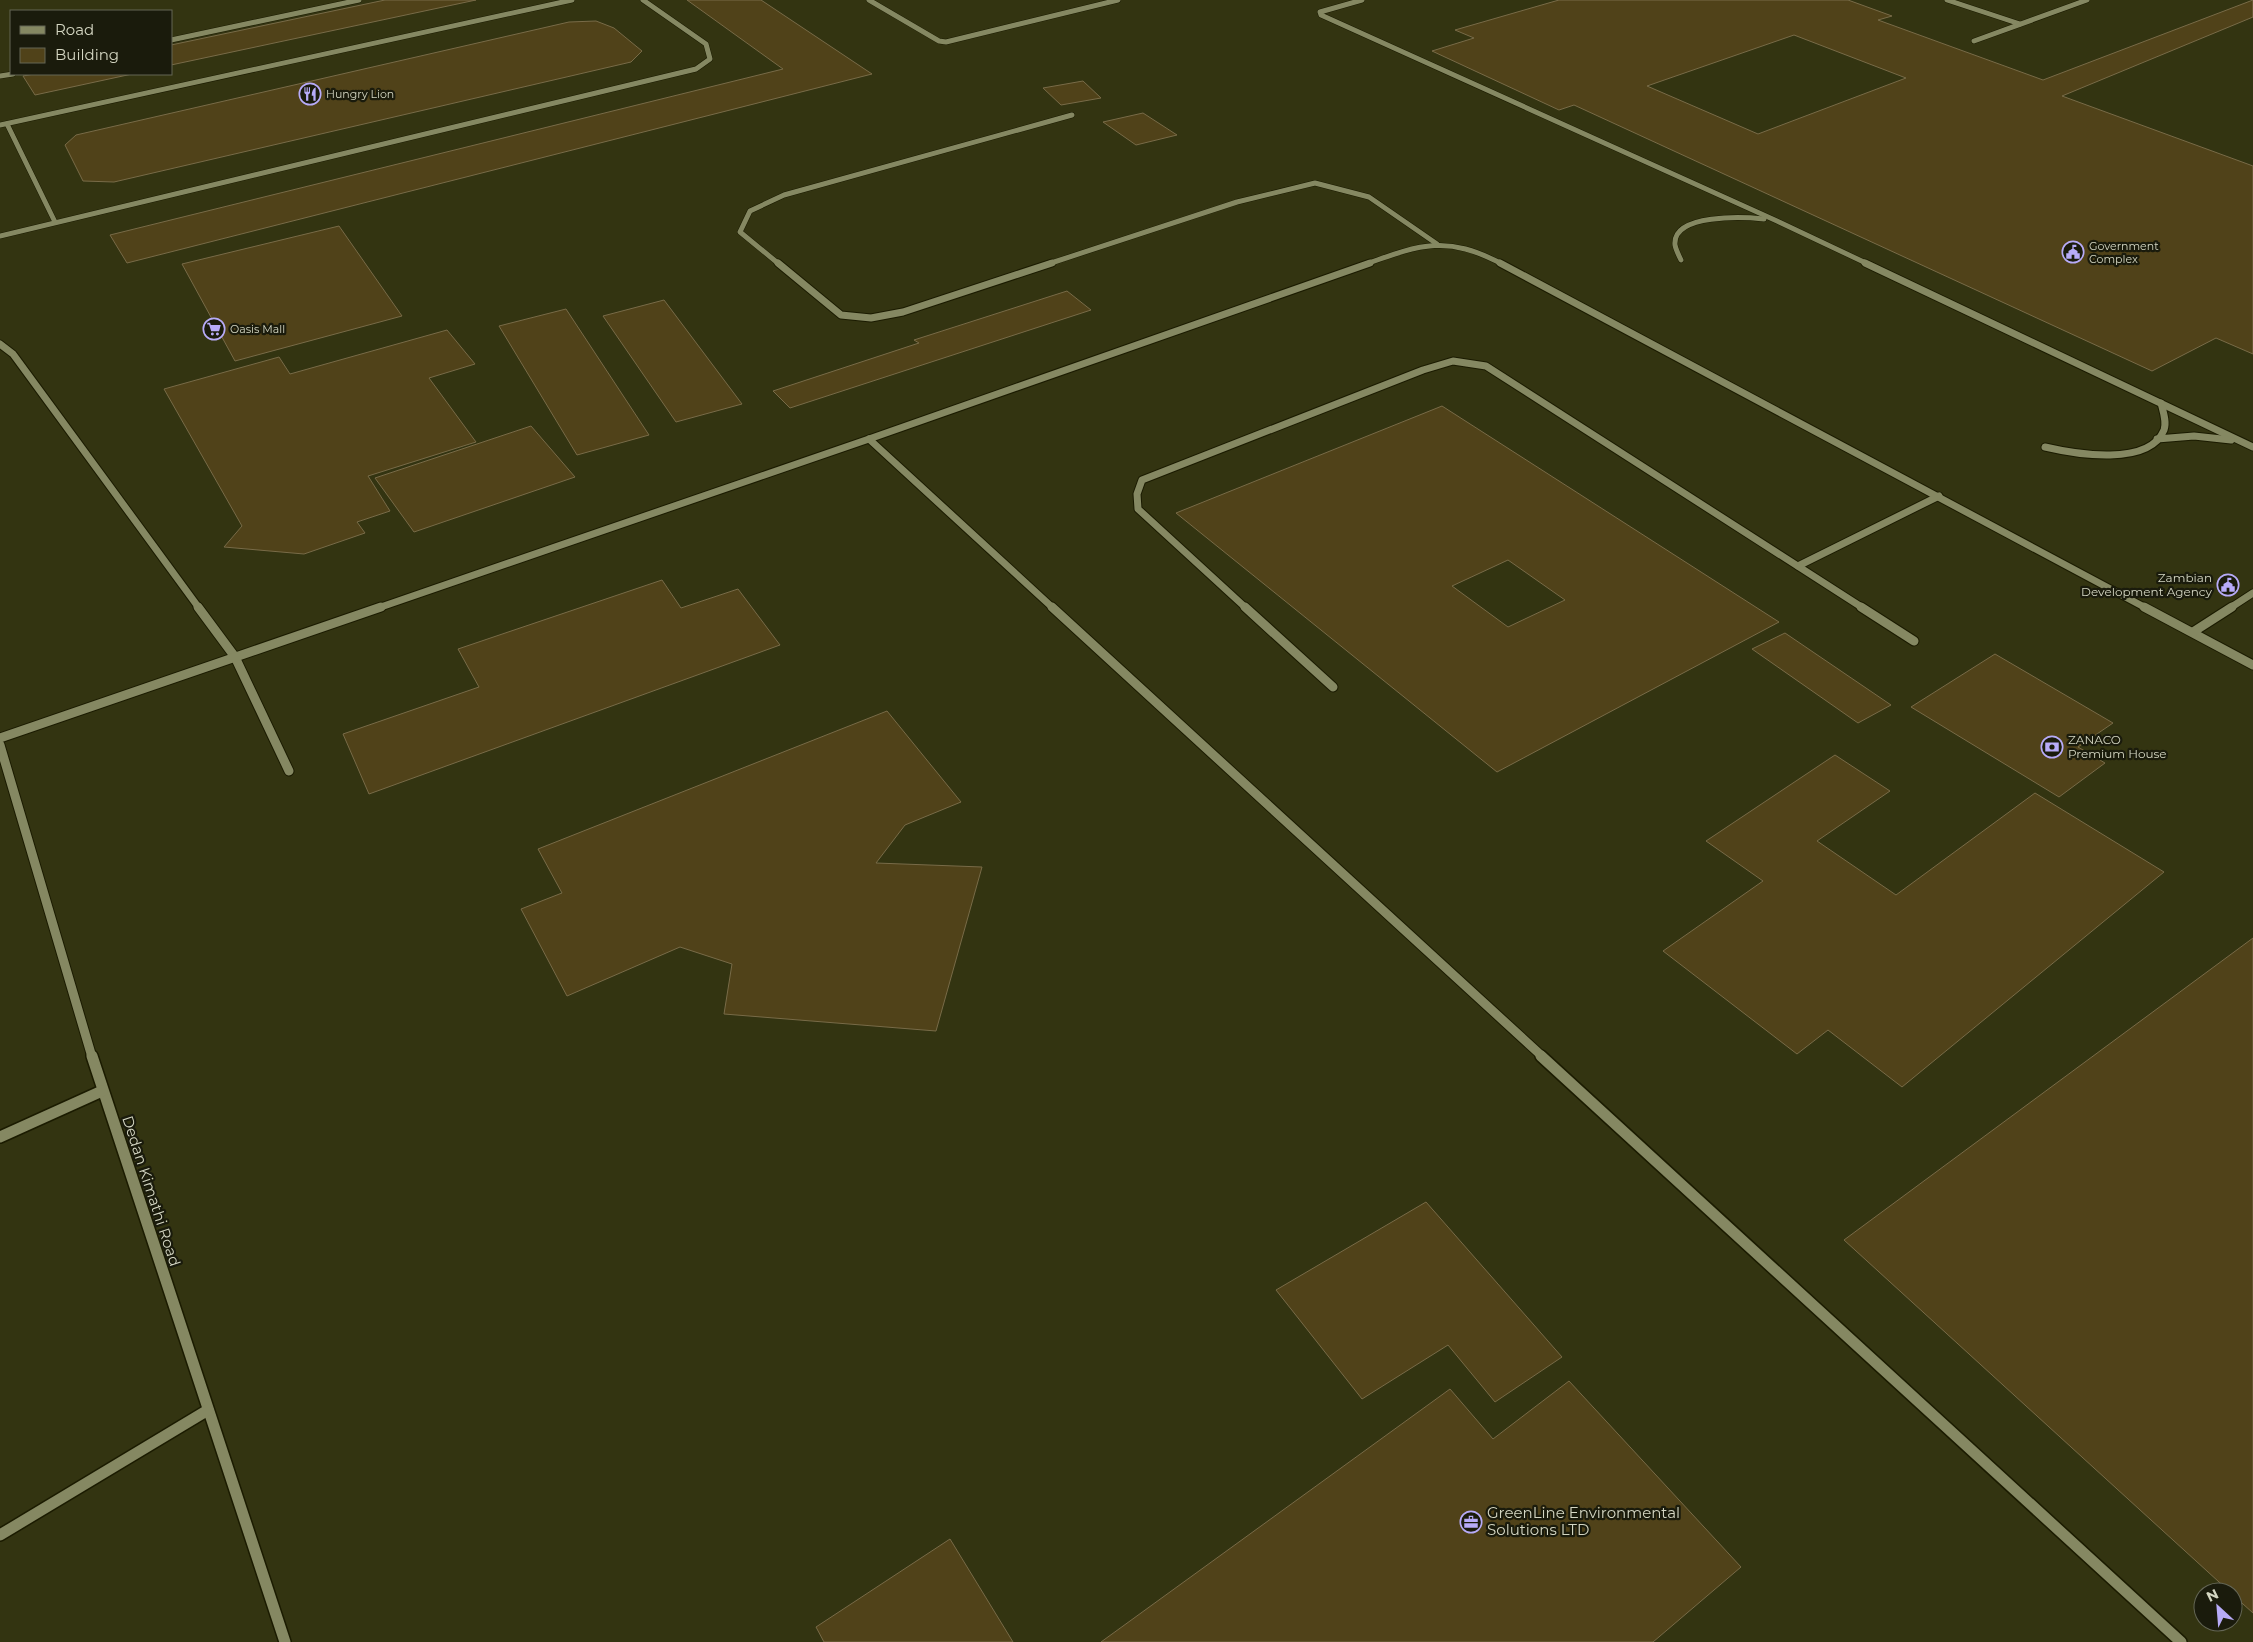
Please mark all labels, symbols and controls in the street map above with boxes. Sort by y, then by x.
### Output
legend [10,10,172,75]
text: Road [55,20,94,39]
text: Building [55,45,119,64]
restaurant icon: Hungry Lion [298,82,322,106]
place label: Hungry Lion [326,87,394,101]
place label: Government Complex [2089,239,2159,266]
public building icon: Government Complex [2061,240,2085,264]
supermarket icon: Oasis Mall [202,317,226,341]
place label: Oasis Mall [230,322,285,336]
place label: Zambian Development Agency [2081,570,2212,599]
public building icon: Zambian Development Agency [2216,573,2240,597]
place label: ZANACO Premium House [2068,732,2167,761]
bank icon: ZANACO Premium House [2040,735,2064,759]
street label: Dedan Kimathi Road [118,1113,185,1269]
place label: GreenLine Environmental Solutions LTD [1487,1503,1680,1539]
office icon: GreenLine Environmental Solutions LTD [1459,1510,1483,1534]
north arrow [2193,1582,2243,1632]
text: N [2203,1585,2221,1606]

